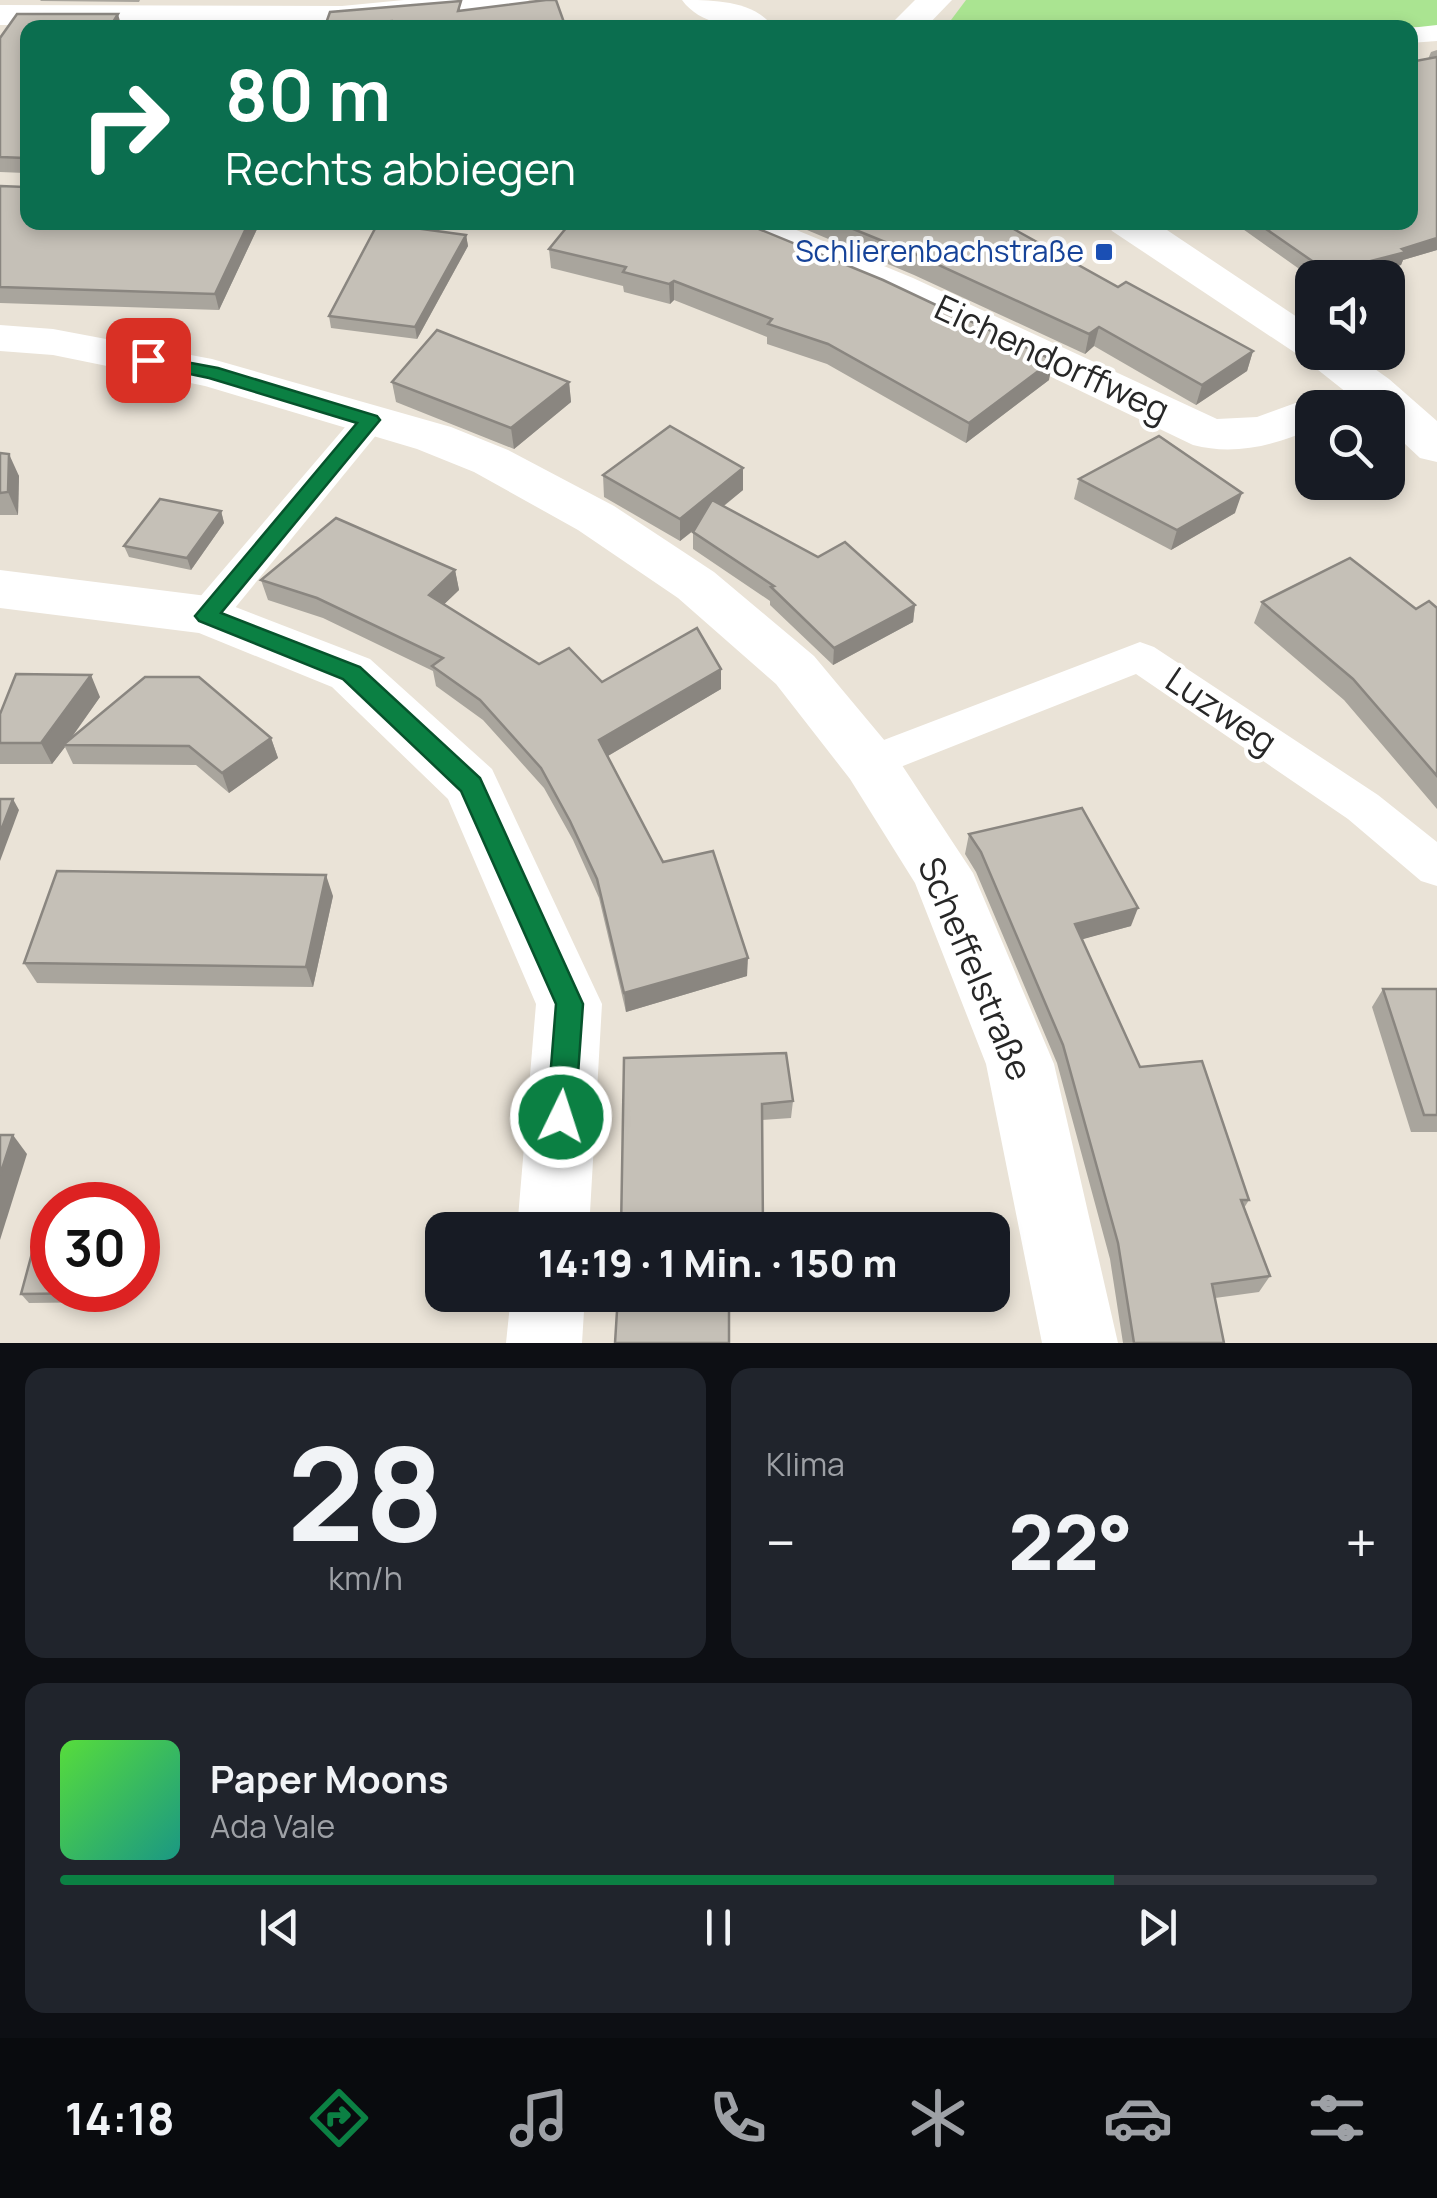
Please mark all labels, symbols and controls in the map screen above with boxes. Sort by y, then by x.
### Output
text: 80 m [225,46,391,142]
icon: right [60,60,190,190]
text: Rechts abbiegen [225,137,576,199]
place label: Schlierenbachstraße [795,230,1084,271]
marker: Schlierenbachstraße [1093,241,1115,263]
map controls [1295,260,1405,500]
button: sound [1295,260,1405,370]
street label: Eichendorffweg [927,283,1177,433]
pin [106,318,191,403]
icon: arrive [121,333,176,388]
button: search [1295,390,1405,500]
street label: Luzweg [1157,655,1287,765]
street label: Scheffelstraße [907,849,1045,1088]
position arrow [509,1065,613,1169]
speed limit sign: 30 [30,1182,160,1312]
text: 14:19 · 1 Min. · 150 m [538,1236,897,1288]
text: 28 [287,1402,444,1580]
text: Klima [766,1442,845,1486]
text: 22° [1008,1490,1133,1593]
text: − [766,1504,796,1580]
text: + [1345,1504,1377,1580]
text: km/h [328,1556,403,1600]
text: Paper Moons [210,1752,449,1804]
text: Ada Vale [210,1804,335,1848]
icon: previous [252,1900,307,1955]
icon: pause [691,1900,746,1955]
icon: next [1130,1900,1185,1955]
icon: directions [304,2083,374,2153]
icon: music [504,2083,574,2153]
icon: phone [703,2083,773,2153]
icon: climate [903,2083,973,2153]
icon: car [1103,2083,1173,2153]
icon: filters [1302,2083,1372,2153]
text: 14:18 [65,2087,175,2149]

